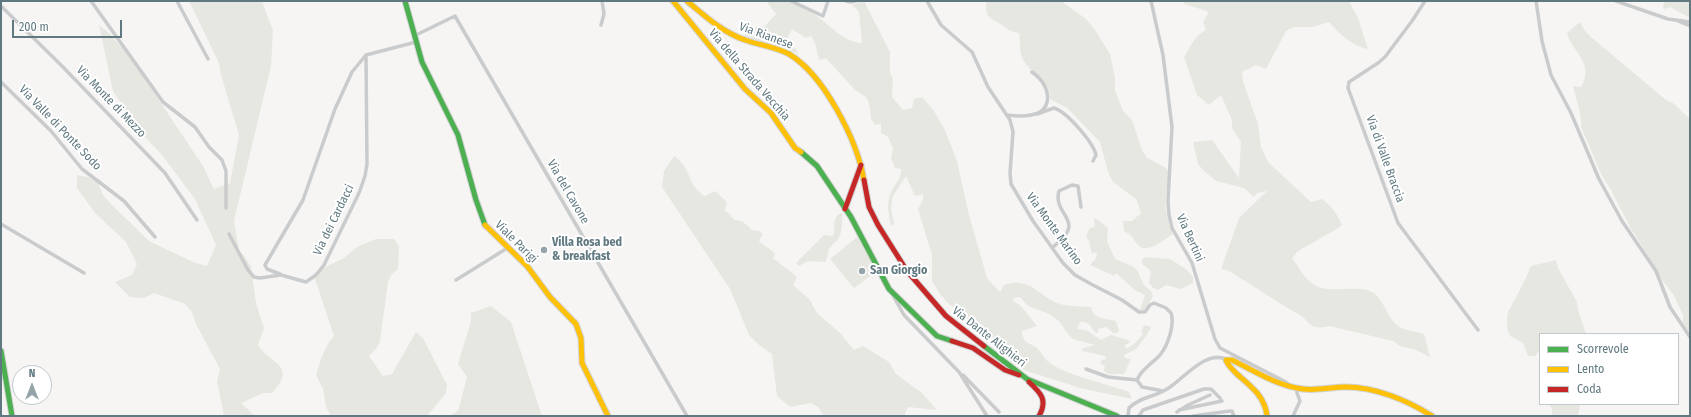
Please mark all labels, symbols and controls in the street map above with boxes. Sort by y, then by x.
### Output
scale bar [14,12,124,38]
text: 200 m [19,20,49,34]
street label: Via Rianese [737,20,795,52]
street label: Via della Strada Vecchia [705,26,793,124]
street label: Via Monte di Mezzo [73,63,149,141]
street label: Via Valle di Ponte Sodo [16,83,104,173]
street label: Via di Valle Braccia [1363,113,1407,205]
street label: Via del Cavone [544,157,592,227]
street label: Via dei Cardacci [311,182,357,258]
street label: Via Monte Marino [1023,190,1085,268]
street label: Via Bertini [1173,212,1207,264]
street label: Viale Parigi [492,218,540,266]
place label: Villa Rosa bed & breakfast [552,236,622,264]
marker: Villa Rosa bed & breakfast [539,245,549,255]
place label: San Giorgio [870,264,927,278]
marker: San Giorgio [857,266,867,276]
street label: Via Dante Alighieri [949,304,1029,370]
legend [1539,333,1679,405]
text: Scorrevole [1577,342,1629,356]
text: Lento [1577,362,1604,376]
north arrow [12,365,52,405]
text: N [29,367,35,380]
text: Coda [1577,382,1601,396]

